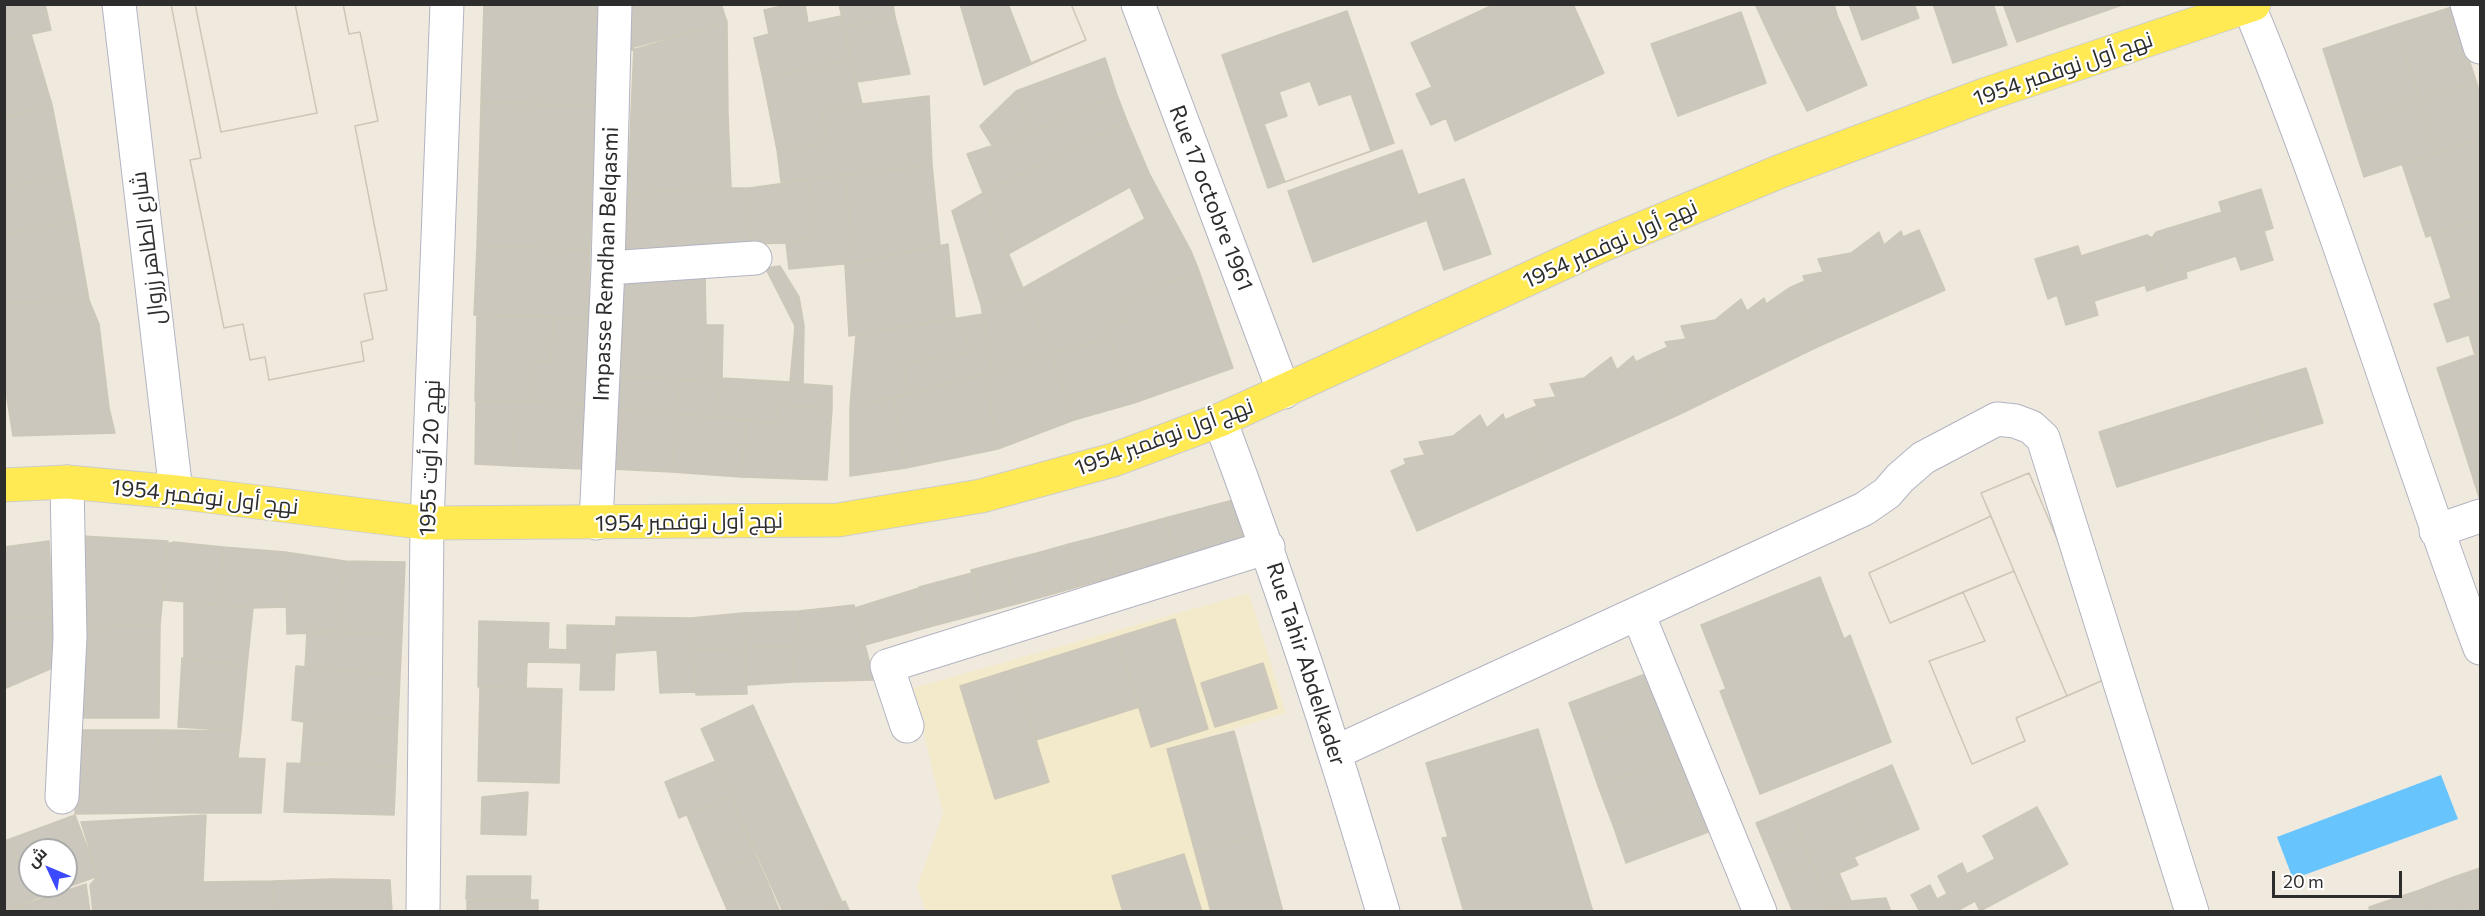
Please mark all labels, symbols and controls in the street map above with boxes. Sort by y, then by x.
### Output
street label: نهج أول نوفمبر 1954 [1970,26,2156,112]
street label: Rue 17 octobre 1961 [1163,101,1259,295]
street label: Impasse Remdhan Belqasmi [588,126,624,402]
street label: شارع الطاهر زروال [126,170,170,326]
street label: نهج أول نوفمبر 1954 [1519,194,1701,294]
street label: نهج 20 أوت 1955 [414,379,446,537]
street label: نهج أول نوفمبر 1954 [1071,392,1257,482]
street label: نهج أول نوفمبر 1954 [110,474,300,520]
street label: نهج أول نوفمبر 1954 [595,507,783,537]
street label: Rue Tahir Abdelkader [1261,559,1351,769]
north arrow [18,838,78,898]
text: ش [22,843,50,871]
scale bar [2275,859,2406,897]
text: 20 m [2283,870,2324,892]

